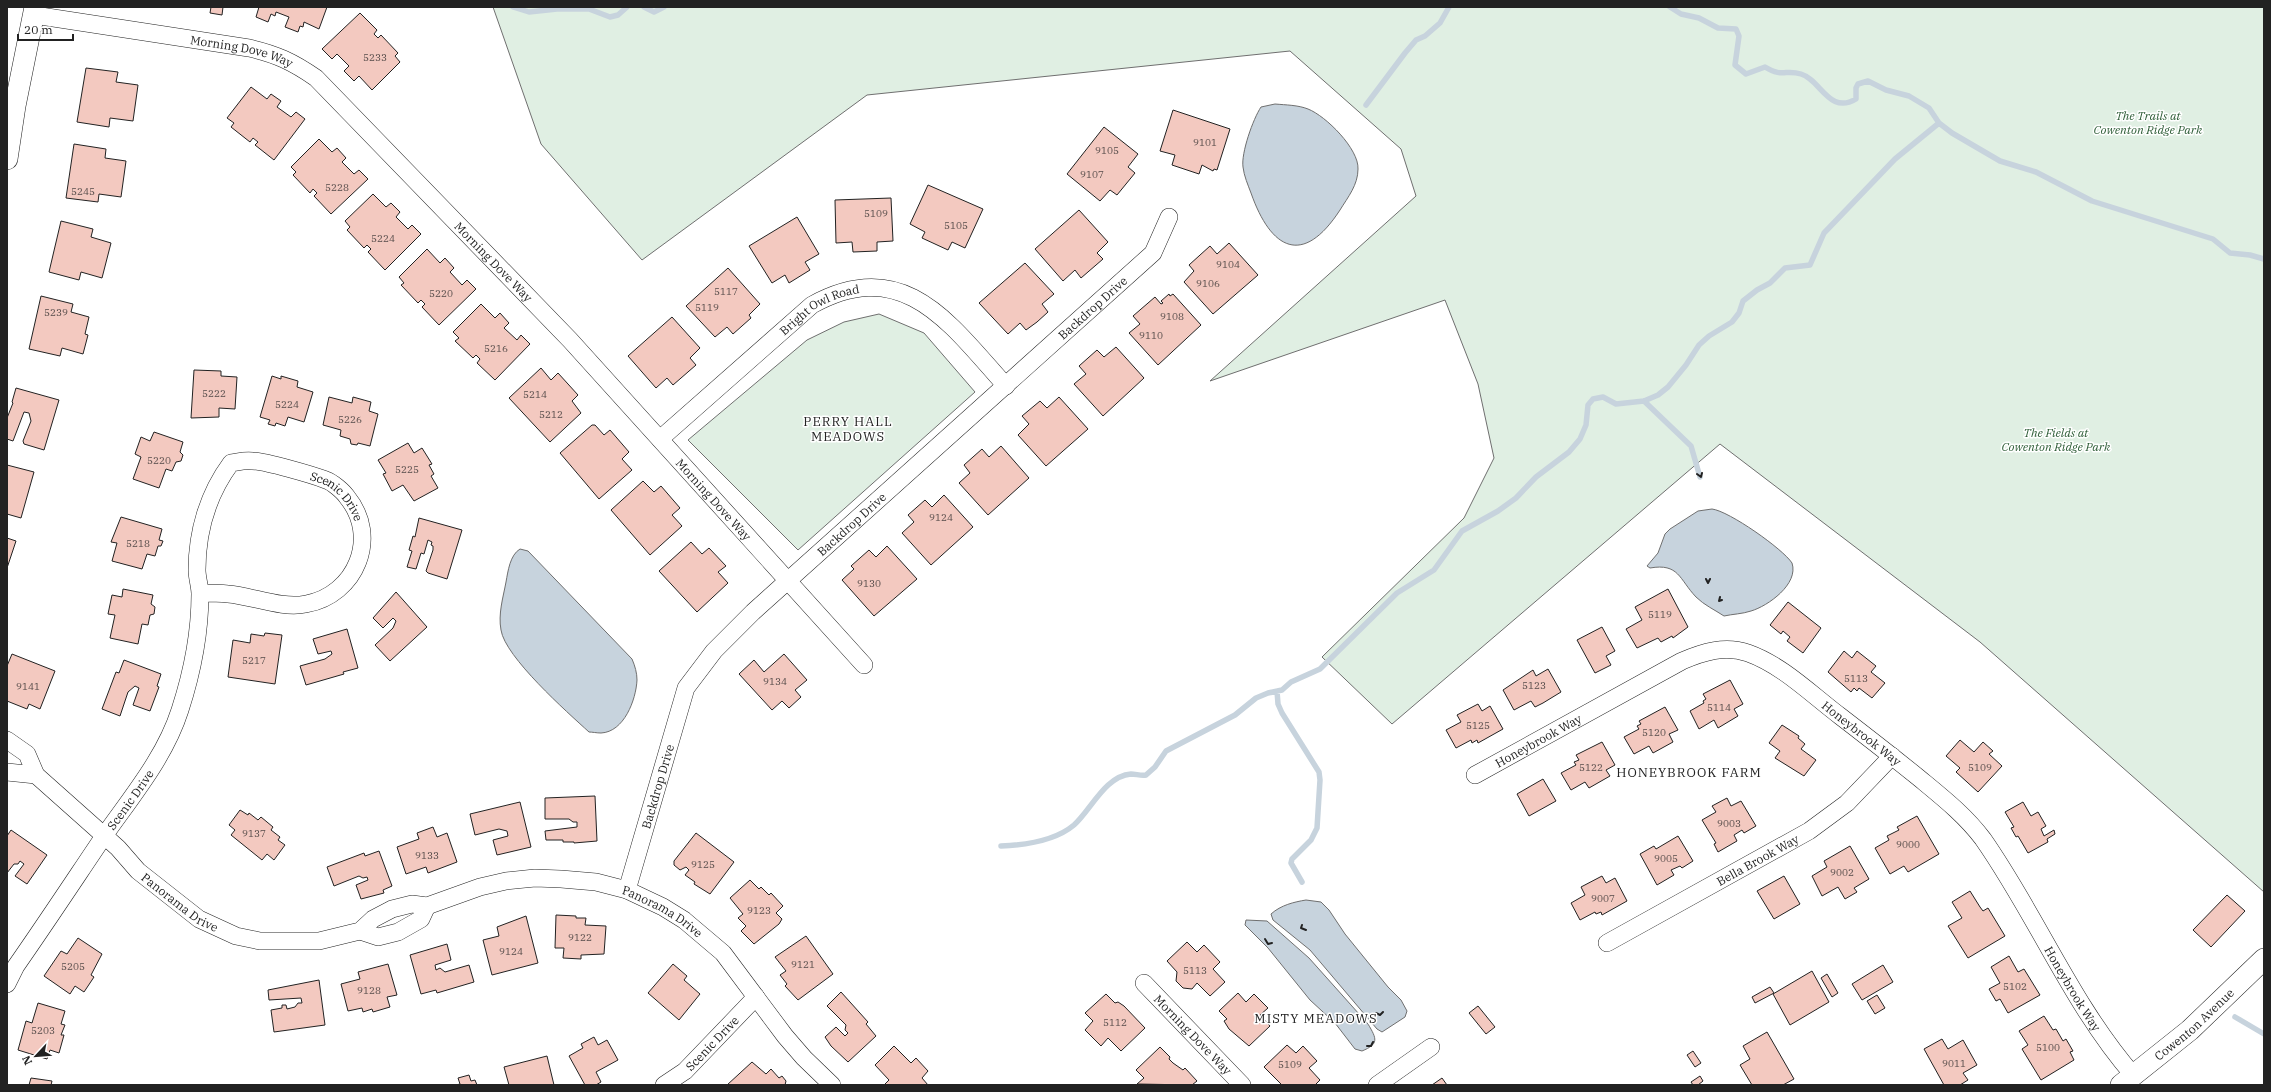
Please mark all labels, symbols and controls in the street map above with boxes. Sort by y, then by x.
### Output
scale bar [18,16,73,42]
text: 20 m [24,22,53,37]
street label: Morning Dove Way [189,32,296,70]
house number: 5233 [363,51,387,64]
park label: The Trails at Cowenton Ridge Park [2094,108,2203,137]
house number: 9101 [1193,136,1217,149]
house number: 9105 [1095,144,1119,157]
house number: 9107 [1080,168,1104,181]
house number: 5228 [325,181,349,194]
house number: 5245 [71,185,95,198]
house number: 5109 [864,207,888,220]
street label: Morning Dove Way [452,218,536,305]
house number: 5105 [944,219,968,232]
house number: 5224 [371,232,395,245]
house number: 9104 [1216,258,1240,271]
street label: Backdrop Drive [1055,273,1130,342]
house number: 9106 [1196,277,1220,290]
street label: Bright Owl Road [776,281,860,338]
house number: 5117 [714,285,738,298]
house number: 5220 [429,287,453,300]
house number: 5119 [695,301,719,314]
house number: 5239 [44,306,68,319]
house number: 9108 [1160,310,1184,323]
house number: 9110 [1139,329,1163,342]
house number: 5216 [484,342,508,355]
house number: 5222 [202,387,226,400]
house number: 5214 [523,388,547,401]
house number: 5224 [275,398,299,411]
house number: 5212 [539,408,563,421]
house number: 5226 [338,413,362,426]
district label: PERRY HALL MEADOWS [803,413,893,445]
park label: The Fields at Cowenton Ridge Park [2002,425,2111,454]
house number: 5220 [147,454,171,467]
street label: Morning Dove Way [673,455,755,544]
house number: 5225 [395,463,419,476]
street label: Scenic Drive [308,468,367,523]
street label: Backdrop Drive [814,489,889,559]
house number: 9124 [929,511,953,524]
house number: 5218 [126,537,150,550]
house number: 9130 [857,577,881,590]
house number: 5119 [1648,608,1672,621]
house number: 5217 [242,654,266,667]
house number: 5113 [1844,672,1868,685]
house number: 9134 [763,675,787,688]
house number: 5123 [1522,679,1546,692]
house number: 9141 [16,680,40,693]
street label: Honeybrook Way [1819,697,1905,769]
house number: 5114 [1707,701,1731,714]
street label: Honeybrook Way [1492,710,1584,770]
house number: 5125 [1466,719,1490,732]
house number: 5120 [1642,726,1666,739]
street label: Backdrop Drive [638,742,677,830]
house number: 5122 [1579,761,1603,774]
house number: 5109 [1968,761,1992,774]
district label: HONEYBROOK FARM [1616,764,1762,781]
street label: Scenic Drive [103,766,156,833]
house number: 9003 [1717,817,1741,830]
house number: 9137 [242,827,266,840]
street label: Bella Brook Way [1714,831,1802,888]
house number: 9000 [1896,838,1920,851]
house number: 9133 [415,849,439,862]
house number: 9005 [1654,852,1678,865]
house number: 9125 [691,858,715,871]
house number: 9002 [1830,866,1854,879]
street label: Panorama Drive [139,869,221,934]
street label: Panorama Drive [621,882,706,940]
house number: 9007 [1591,892,1615,905]
house number: 9123 [747,904,771,917]
house number: 9122 [568,931,592,944]
street label: Honeybrook Way [2042,943,2105,1034]
house number: 9124 [499,945,523,958]
house number: 9121 [791,958,815,971]
house number: 5205 [61,960,85,973]
house number: 5113 [1183,964,1207,977]
house number: 5102 [2003,980,2027,993]
house number: 9128 [357,984,381,997]
street label: Cowenton Avenue [2151,985,2237,1063]
street label: Morning Dove Way [1151,991,1236,1078]
district label: MISTY MEADOWS [1254,1010,1378,1027]
street label: Scenic Drive [682,1012,742,1074]
house number: 5112 [1103,1016,1127,1029]
house number: 5203 [31,1024,55,1037]
north arrow [16,1036,56,1076]
house number: 5100 [2036,1041,2060,1054]
text: N [19,1053,35,1067]
house number: 9011 [1942,1057,1966,1070]
house number: 5109 [1278,1058,1302,1071]

